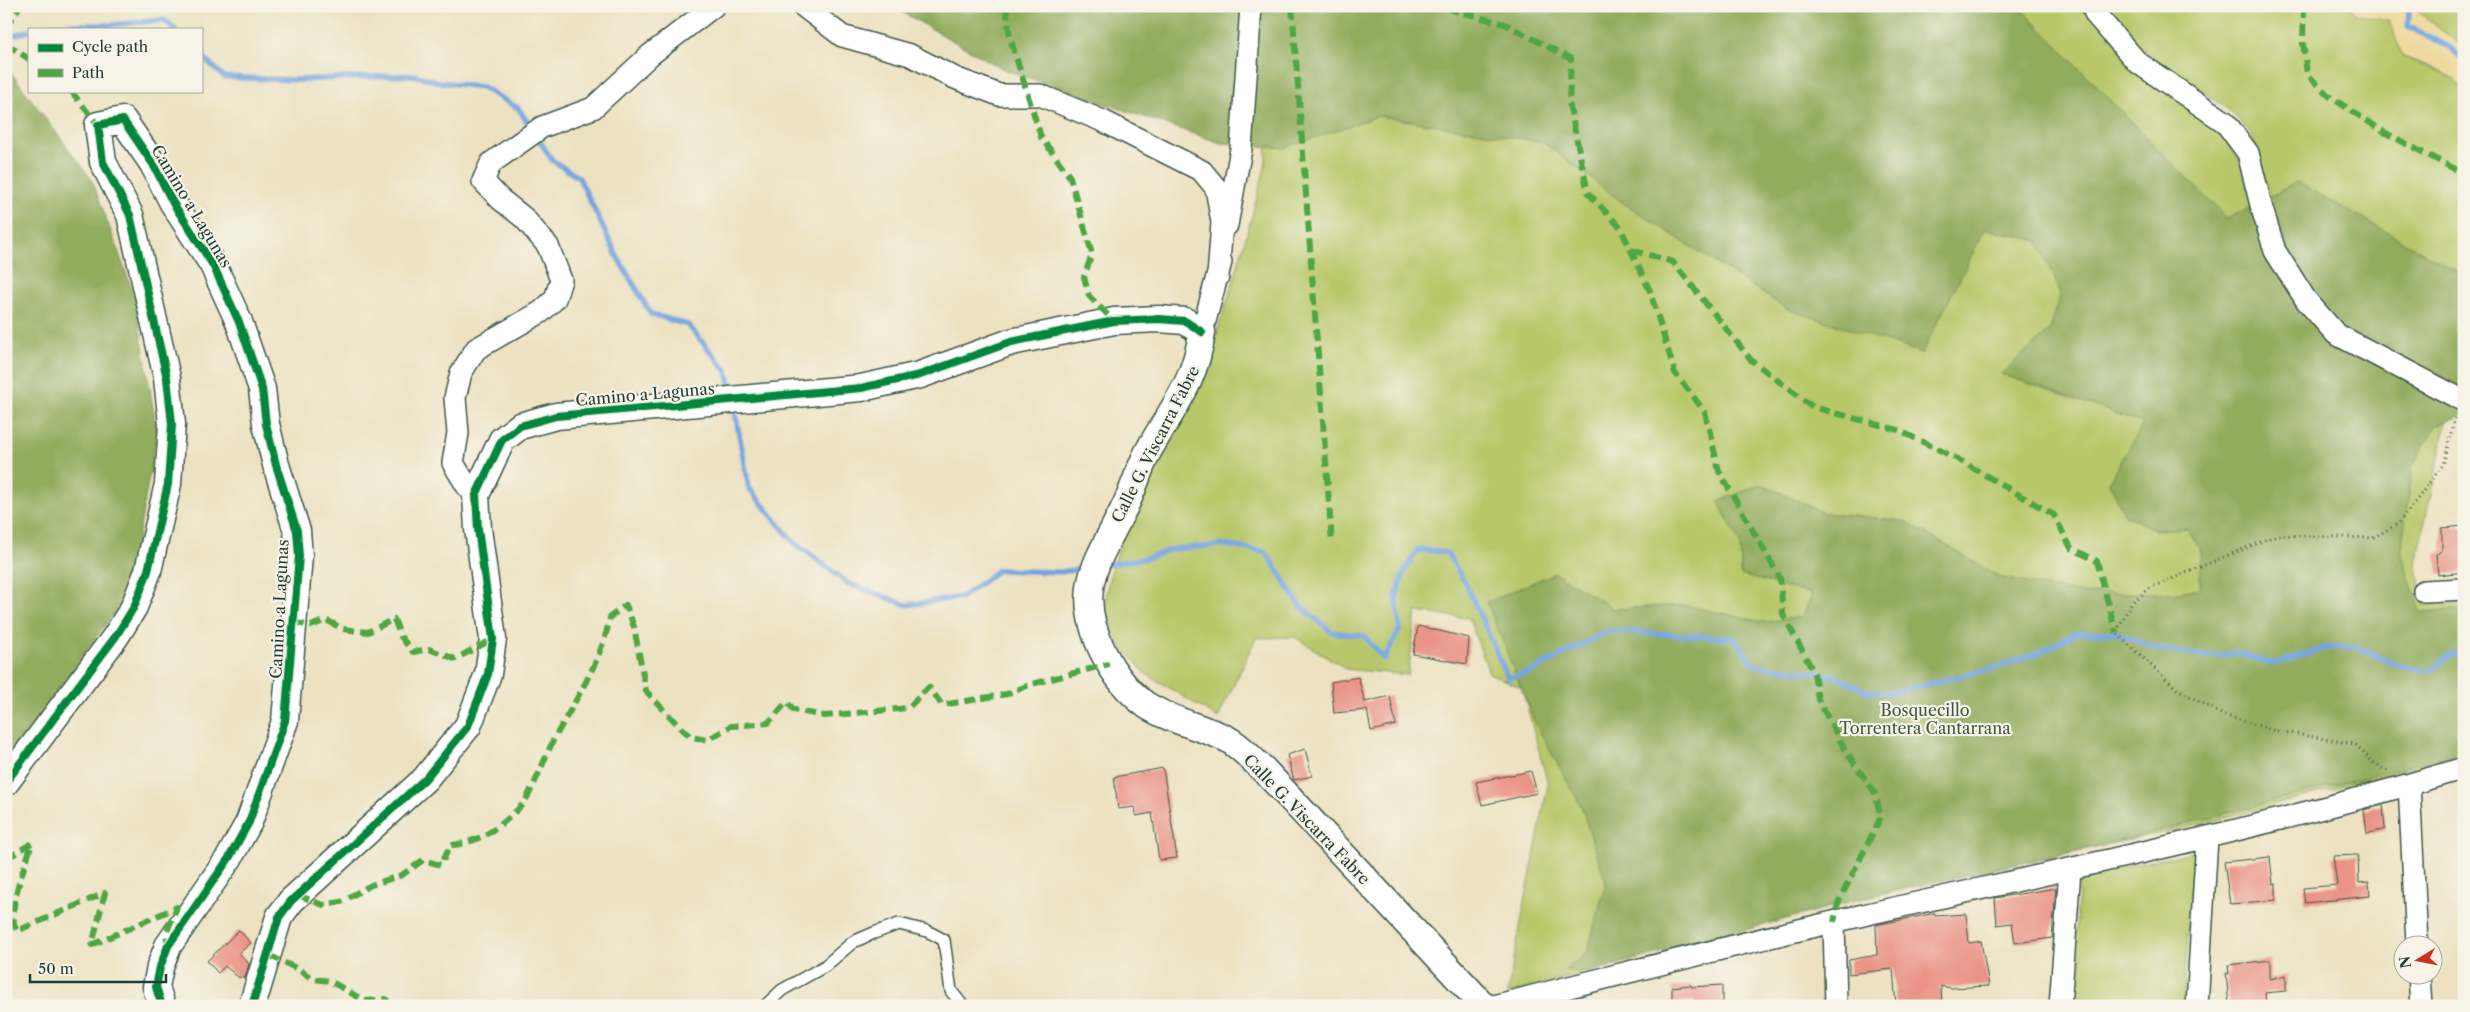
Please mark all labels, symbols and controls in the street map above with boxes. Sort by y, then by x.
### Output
legend [28,28,202,92]
text: Cycle path [72,37,149,56]
text: Path [72,63,105,82]
street label: Camino a Lagunas [147,141,237,271]
street label: Calle G. Viscarra Fabre [1107,362,1203,526]
street label: Camino a Lagunas [574,378,716,410]
street label: Camino a Lagunas [265,539,293,679]
park label: Bosquecillo Torrentera Cantarrana [1839,700,2011,738]
street label: Calle G. Viscarra Fabre [1240,750,1374,888]
north arrow [2392,934,2442,984]
scale bar [30,952,166,984]
text: N [2395,955,2415,970]
text: 50 m [38,959,74,978]

